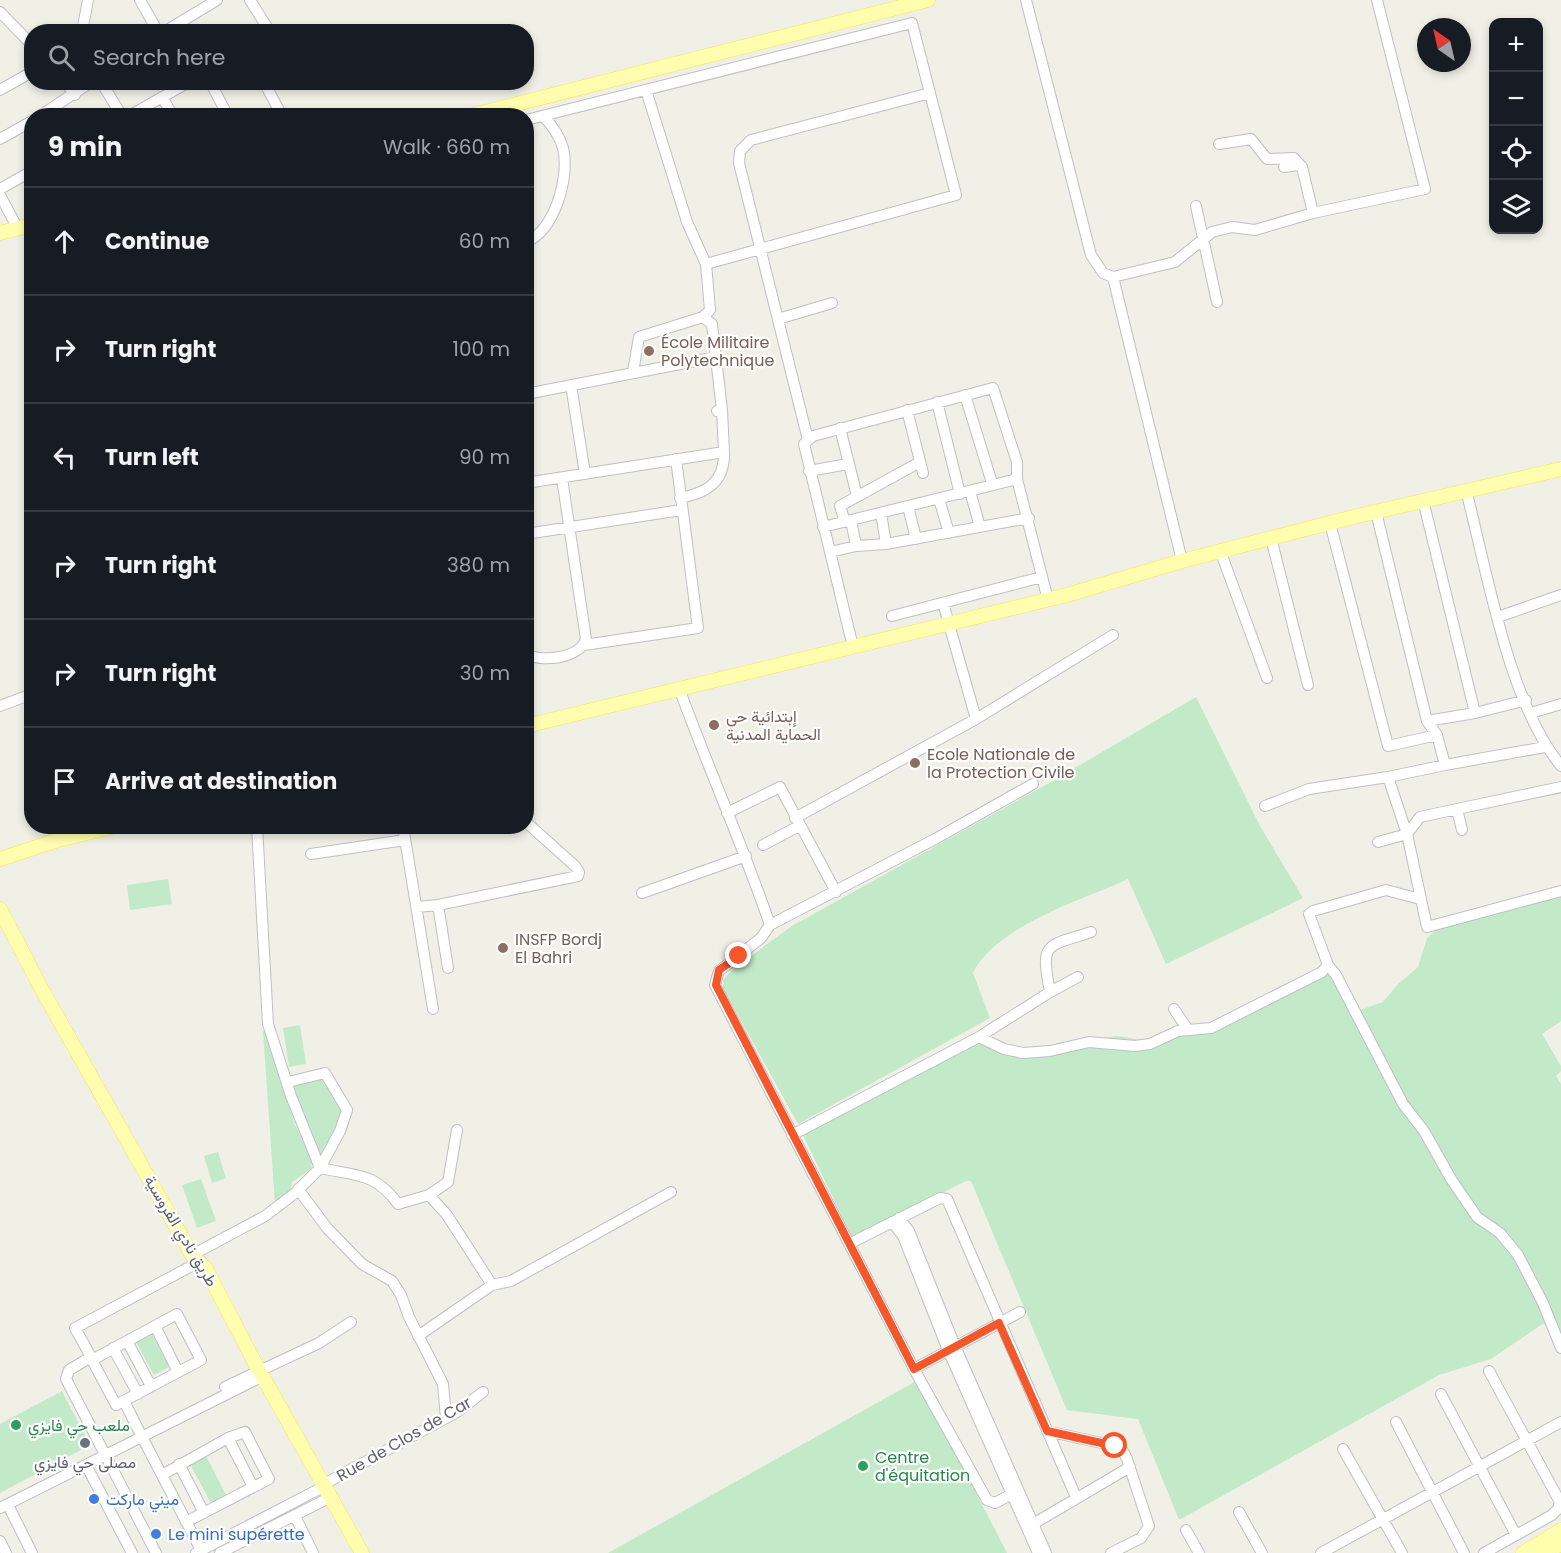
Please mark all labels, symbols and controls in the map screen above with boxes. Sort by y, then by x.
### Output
north arrow [1417,18,1471,72]
map controls [1489,18,1543,234]
button: + [1489,18,1543,72]
search box [24,24,534,90]
icon: search [45,41,78,74]
text: Search here [93,42,226,73]
button: − [1489,72,1543,126]
button: locate [1489,126,1543,180]
text: 9 min [48,129,122,165]
text: Walk · 660 m [383,133,510,161]
button: layers [1489,180,1543,234]
icon: ahead [48,225,81,258]
text: Continue [105,226,209,257]
text: 60 m [459,227,510,255]
place label: École Militaire Polytechnique [661,331,774,372]
icon: right [48,333,81,366]
text: Turn right [105,334,216,365]
text: 100 m [453,335,510,363]
marker: École Militaire Polytechnique [642,344,656,358]
icon: left [48,441,81,474]
text: Turn left [105,442,199,473]
text: 90 m [459,443,510,471]
icon: right [48,549,81,582]
text: Turn right [105,550,216,581]
text: 380 m [447,551,510,579]
icon: right [48,657,81,690]
text: Turn right [105,658,216,689]
text: 30 m [460,659,510,687]
place label: إبتدائية حي الحماية المدنية [726,705,821,746]
marker: إبتدائية حي الحماية المدنية [707,718,721,732]
place label: Ecole Nationale de la Protection Civile [927,743,1075,784]
marker: Ecole Nationale de la Protection Civile [908,756,922,770]
icon: arrive [48,765,81,798]
text: Arrive at destination [105,766,337,797]
place label: INSFP Bordj El Bahri [515,928,602,969]
marker: INSFP Bordj El Bahri [496,941,510,955]
route end [725,942,751,968]
street label: طريق نادي الفروسية [137,1171,223,1292]
street label: Rue de Clos de Car [332,1391,476,1487]
place label: ملعب حي فايزي [28,1414,130,1439]
marker: ملعب حي فايزي [9,1418,23,1432]
route start [1101,1432,1127,1458]
marker: مصلى حي فايزي [78,1436,92,1450]
place label: Centre d'équitation [875,1446,970,1487]
place label: مصلى حي فايزي [34,1451,136,1476]
marker: Centre d'équitation [856,1459,870,1473]
place label: ميني ماركت [106,1488,179,1513]
marker: ميني ماركت [87,1492,101,1506]
place label: Le mini supérette [168,1523,305,1546]
marker: Le mini supérette [149,1527,163,1541]

